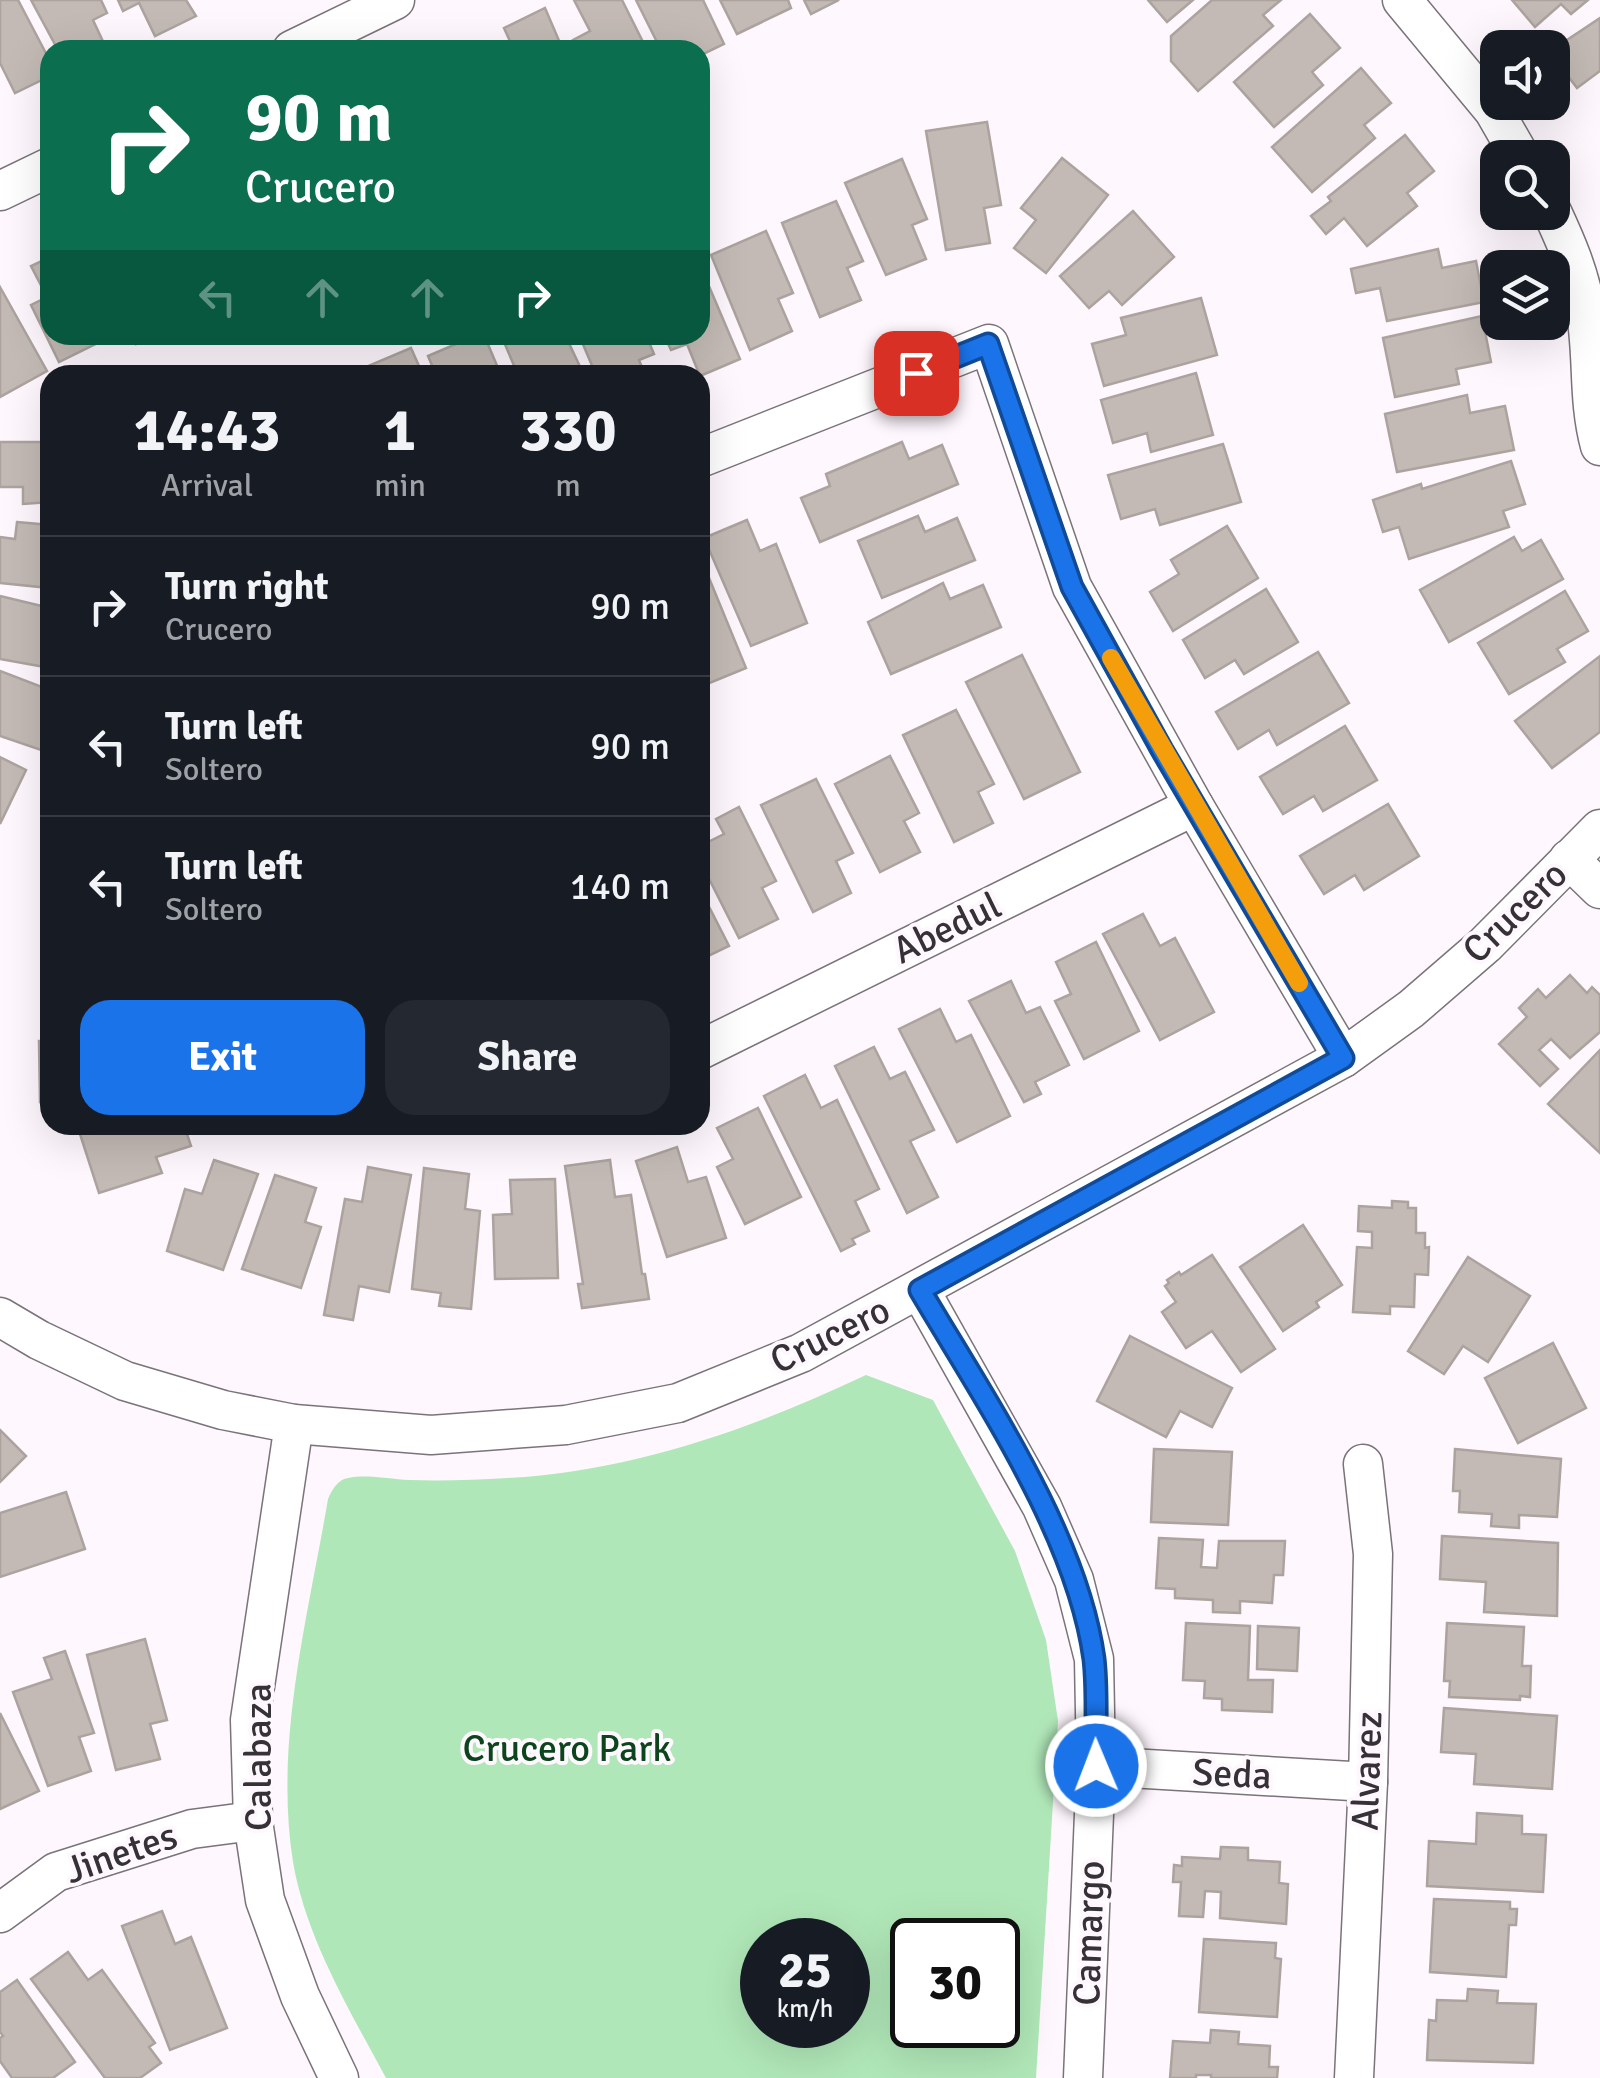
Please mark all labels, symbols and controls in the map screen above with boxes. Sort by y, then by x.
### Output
map controls [1480,30,1570,340]
button: sound [1480,30,1570,120]
text: 90 m [245,74,393,160]
icon: right [80,80,210,210]
button: search [1480,140,1570,230]
text: Crucero [245,160,396,215]
button: layers [1480,250,1570,340]
icon: left [190,270,245,325]
icon: ahead [295,270,350,325]
icon: ahead [400,270,455,325]
icon: right [505,270,560,325]
pin [874,331,959,416]
icon: arrive [889,346,944,401]
text: 14:43 [133,394,281,468]
text: 1 [384,394,416,468]
text: 330 [519,394,617,468]
text: Arrival [161,466,253,505]
text: min [374,466,426,505]
text: m [555,466,581,505]
text: Turn right [165,563,329,610]
icon: right [80,579,135,634]
text: 90 m [590,583,670,630]
text: Crucero [165,610,272,649]
text: Turn left [165,703,303,750]
icon: left [80,719,135,774]
text: 90 m [590,723,670,770]
text: Soltero [165,750,263,789]
text: Turn left [165,843,303,890]
street label: Crucero [1453,851,1577,973]
icon: left [80,859,135,914]
text: 140 m [570,863,670,910]
street label: Abedul [885,882,1009,974]
text: Soltero [165,890,263,929]
button: Exit [80,1000,365,1115]
button: Share [385,1000,670,1115]
street label: Crucero [762,1286,898,1384]
street label: Calabaza [235,1683,282,1831]
street label: Alvarez [1341,1711,1393,1831]
position arrow [1044,1714,1148,1818]
park label: Crucero Park [463,1725,671,1772]
street label: Seda [1191,1748,1273,1800]
street label: Jinetes [59,1812,183,1894]
street label: Camargo [1063,1860,1115,2006]
speed limit sign: 30 [890,1918,1020,2048]
text: 25 [778,1940,832,2002]
text: km/h [777,1993,833,2024]

